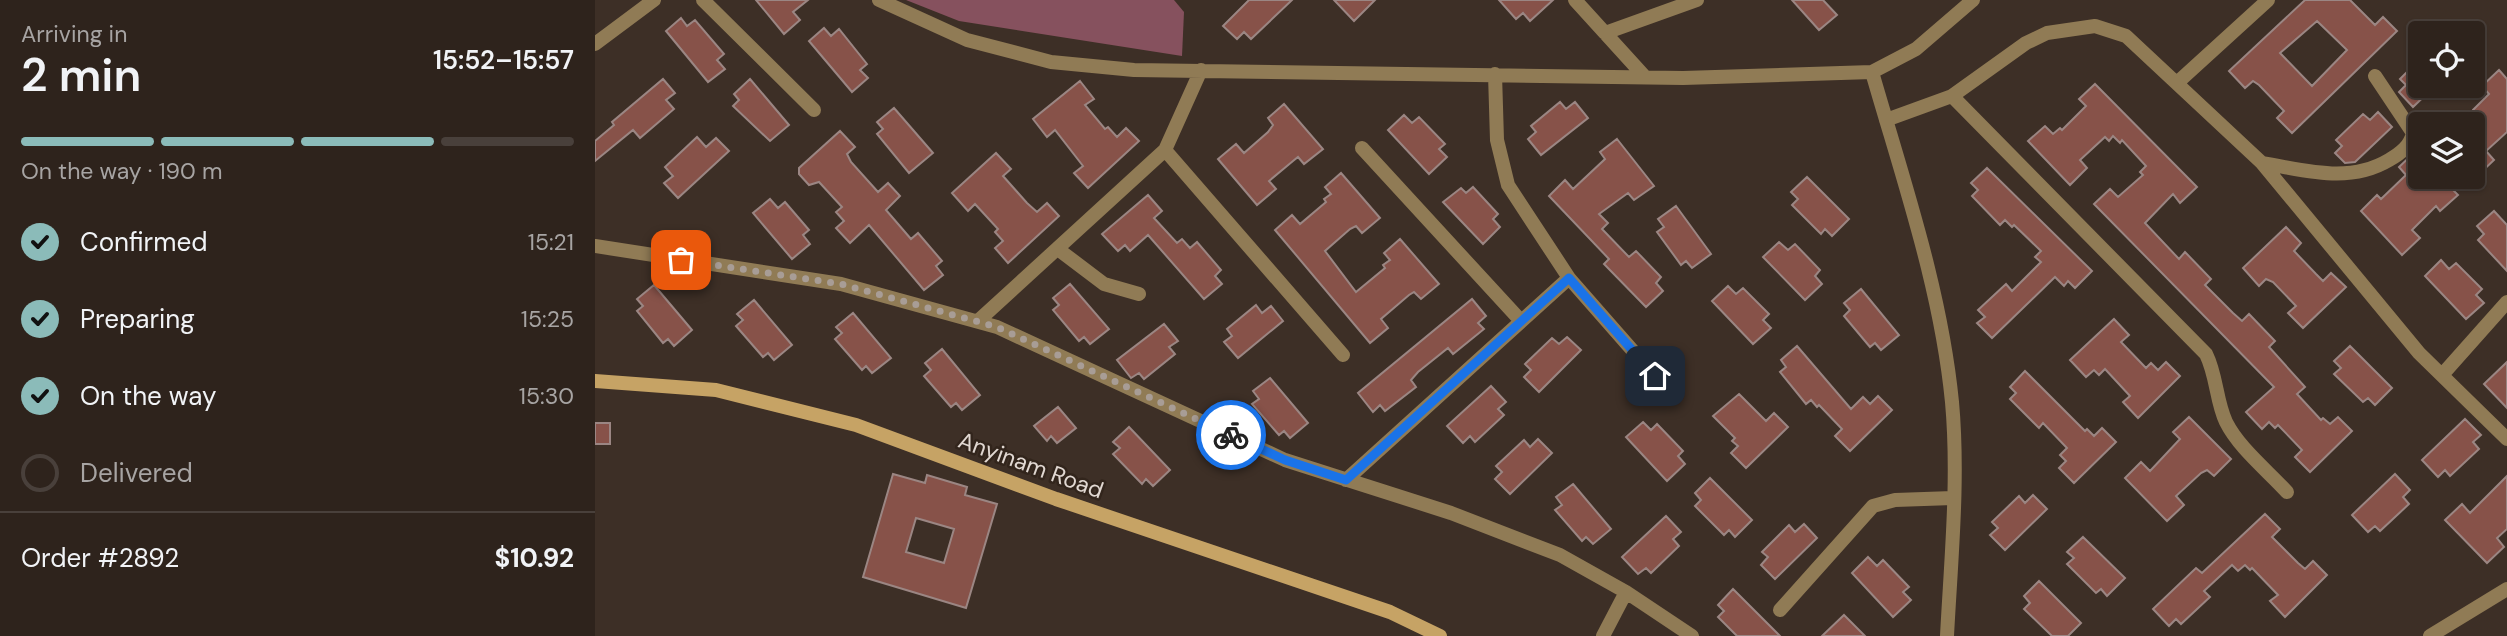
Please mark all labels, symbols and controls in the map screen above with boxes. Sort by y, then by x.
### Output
text: Arriving in [21,19,127,49]
map controls [2408,21,2485,189]
button: locate [2408,21,2485,98]
text: 15:52–15:57 [433,43,574,77]
text: 2 min [21,45,141,105]
button: layers [2408,112,2485,189]
text: On the way · 190 m [21,156,222,186]
icon: check [21,223,59,261]
text: Confirmed [80,225,207,259]
text: 15:21 [528,227,574,257]
pin [651,230,711,290]
icon: bag [662,241,700,279]
icon: check [21,300,59,338]
text: Preparing [80,302,195,336]
text: 15:25 [521,304,574,334]
pin [1625,346,1685,406]
icon: home [1636,357,1674,395]
icon: check [21,377,59,415]
text: On the way [80,379,216,413]
text: 15:30 [519,381,574,411]
courier [1196,400,1266,470]
icon: bike [1212,416,1250,454]
street label: Anyinam Road [954,425,1108,505]
text: Delivered [80,456,193,490]
text: Order #2892 [21,541,179,575]
text: $10.92 [494,541,574,575]

